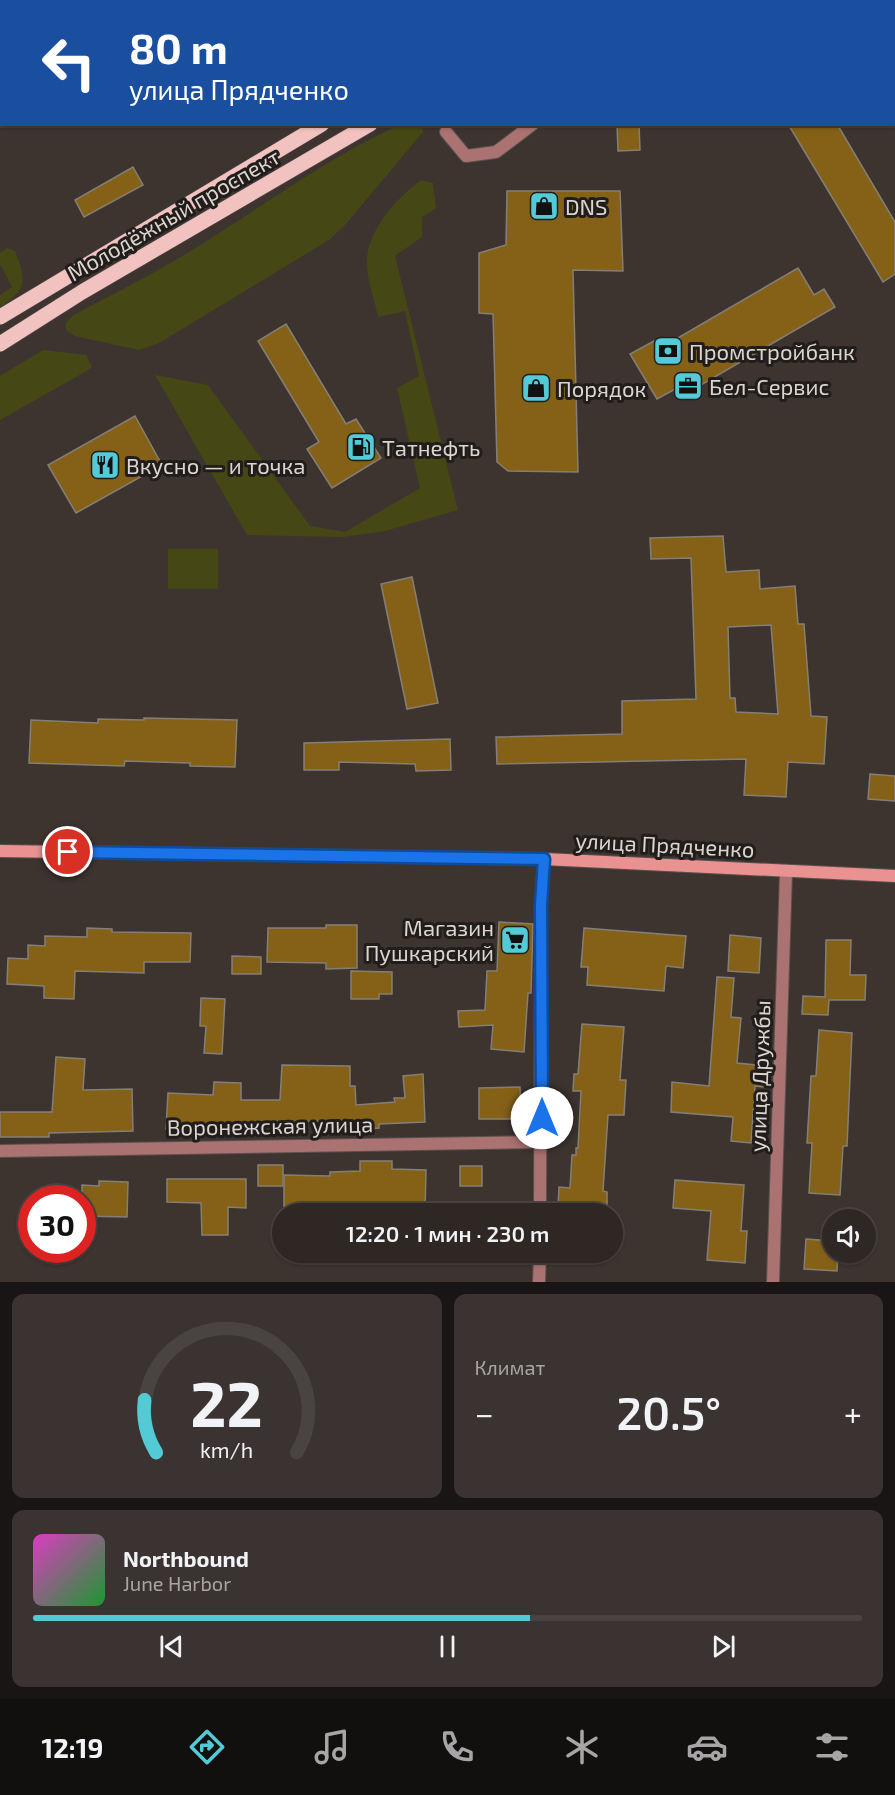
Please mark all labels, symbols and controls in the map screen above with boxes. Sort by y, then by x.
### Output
text: 80 m [129,22,228,72]
icon: left [30,24,108,102]
text: улица Прядченко [129,73,349,105]
street label: Молодёжный проспект [62,142,284,285]
shop icon: DNS [528,190,560,222]
place label: DNS [565,193,607,219]
bank icon: Промстройбанк [652,335,684,367]
place label: Промстройбанк [689,338,855,364]
office icon: Бел-Сервис [672,370,704,402]
shop icon: Порядок [520,372,552,404]
place label: Бел-Сервис [709,373,829,399]
place label: Порядок [557,375,646,401]
fuel station icon: Татнефть [345,431,377,463]
place label: Татнефть [382,434,480,460]
restaurant icon: Вкусно — и точка [89,449,121,481]
place label: Вкусно — и точка [126,452,305,479]
pin [42,826,93,877]
street label: улица Прядченко [575,826,755,863]
icon: arrive [51,835,84,868]
place label: Магазин Пушкарский [365,914,494,966]
supermarket icon: Магазин Пушкарский [499,924,531,956]
street label: улица Дружбы [743,1000,776,1152]
position arrow [510,1086,574,1150]
street label: Воронежская улица [167,1110,373,1141]
speed limit sign: 30 [18,1185,96,1263]
map controls [822,1209,876,1263]
button: sound [822,1209,876,1263]
text: 12:20 · 1 мин · 230 m [346,1220,549,1246]
text: Климат [475,1355,545,1379]
text: 22 [190,1365,263,1440]
text: 20.5° [616,1385,721,1439]
text: − [475,1393,494,1433]
text: + [844,1393,862,1433]
text: km/h [200,1437,253,1462]
text: Northbound [123,1545,249,1571]
text: June Harbor [123,1571,231,1595]
icon: previous [155,1630,188,1663]
icon: pause [431,1630,464,1663]
icon: next [707,1630,740,1663]
icon: directions [186,1726,228,1768]
icon: music [311,1726,353,1768]
icon: phone [436,1726,478,1768]
icon: climate [561,1726,603,1768]
icon: car [686,1726,728,1768]
icon: filters [811,1726,853,1768]
text: 12:19 [42,1731,103,1763]

